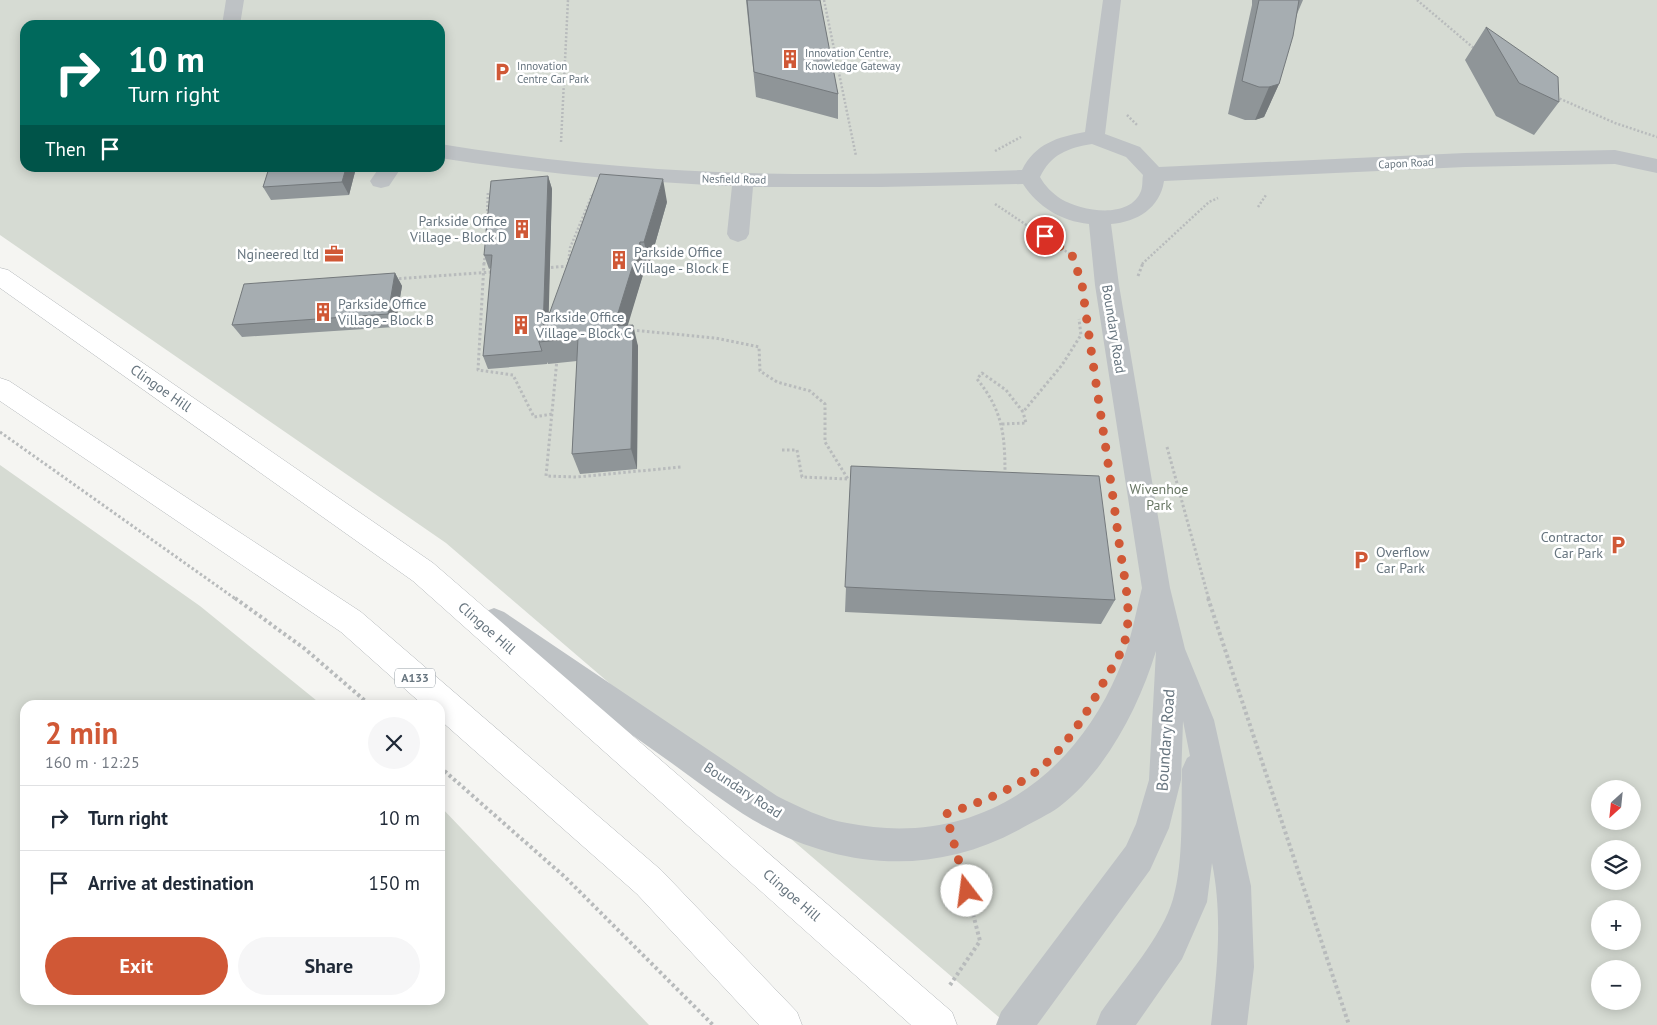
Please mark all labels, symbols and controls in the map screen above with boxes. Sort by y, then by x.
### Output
text: 10 m [128,36,205,82]
icon: right [45,40,110,105]
place label: Innovation Centre, Knowledge Gateway [805,46,901,73]
building icon: Innovation Centre, Knowledge Gateway [779,48,801,70]
place label: Innovation Centre Car Park [517,59,590,86]
parking icon: Innovation Centre Car Park [491,61,513,83]
text: Turn right [128,80,220,108]
icon: arrive [96,135,124,163]
text: Then [45,137,86,161]
street label: Capon Road [1378,155,1434,171]
street label: Nesfield Road [702,171,766,187]
place label: Parkside Office Village - Block D [409,212,507,246]
pin [1024,215,1066,257]
building icon: Parkside Office Village - Block D [511,218,533,240]
icon: arrive [1031,222,1059,250]
office icon: Ngineered ltd [323,243,345,265]
place label: Parkside Office Village - Block E [633,243,729,277]
place label: Ngineered ltd [237,245,319,263]
building icon: Parkside Office Village - Block E [608,249,630,271]
street label: Boundary Road [1098,283,1130,375]
place label: Parkside Office Village - Block B [337,295,434,329]
building icon: Parkside Office Village - Block B [312,301,334,323]
place label: Parkside Office Village - Block C [535,308,632,342]
building icon: Parkside Office Village - Block C [510,314,532,336]
street label: Clingoe Hill [127,360,195,416]
park label: Wivenhoe Park [1130,480,1188,514]
place label: Contractor Car Park [1541,528,1603,562]
parking icon: Contractor Car Park [1607,534,1629,556]
place label: Overflow Car Park [1376,543,1430,577]
parking icon: Overflow Car Park [1350,549,1372,571]
street label: Clingoe Hill [454,598,520,658]
road number: A133 [395,668,435,688]
street label: Boundary Road [1151,688,1179,792]
text: 2 min [45,713,118,752]
button: close [368,717,420,769]
text: 160 m · 12:25 [45,752,140,772]
street label: Boundary Road [701,758,785,822]
north arrow [1591,780,1641,830]
map controls [1591,780,1641,1010]
icon: right [45,804,73,832]
text: Turn right [88,806,168,830]
text: 10 m [379,806,420,830]
button: layers [1591,840,1641,890]
position arrow [940,864,992,916]
street label: Clingoe Hill [759,865,825,925]
icon: arrive [45,869,73,897]
text: Arrive at destination [88,871,254,895]
text: 150 m [368,871,420,895]
button: + [1591,900,1641,950]
button: Exit [45,937,228,995]
button: Share [238,937,420,995]
button: − [1591,960,1641,1010]

